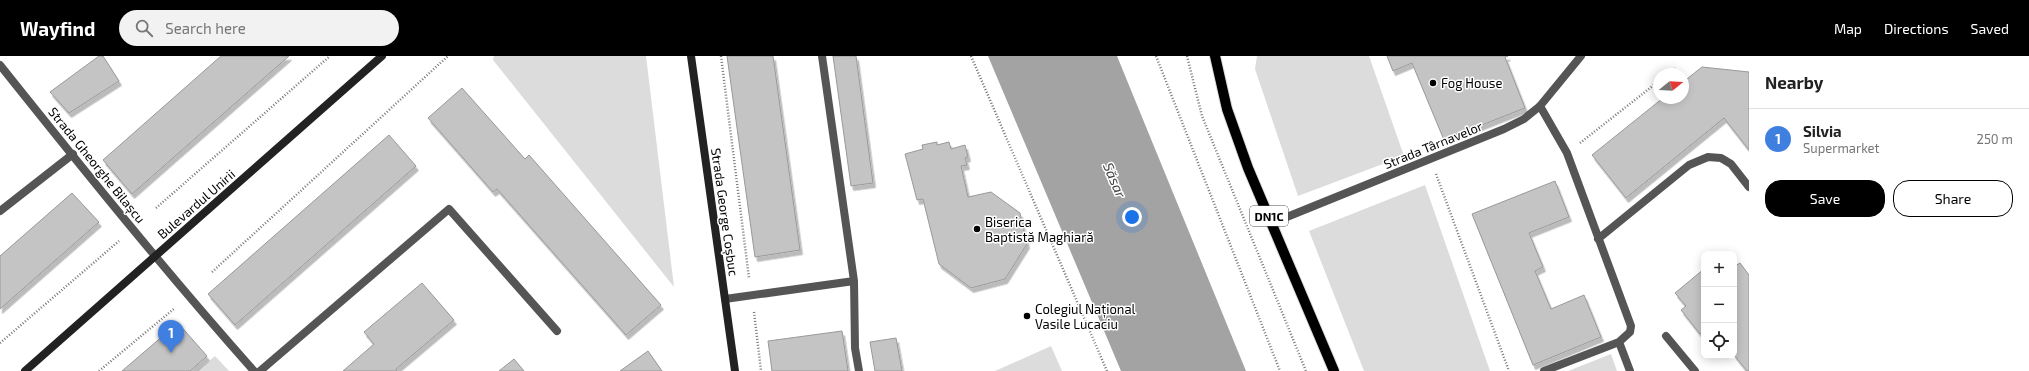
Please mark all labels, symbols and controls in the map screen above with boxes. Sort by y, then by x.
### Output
search box [119,10,399,46]
text: Wayfind [20,17,95,40]
icon: search [133,17,155,39]
text: Search here [165,19,246,37]
text: Map [1834,20,1862,37]
text: Directions [1884,20,1949,37]
text: Saved [1971,20,2009,37]
north arrow [1653,68,1689,104]
text: Nearby [1765,72,1823,92]
place label: Fog House [1441,75,1502,91]
marker: Fog House [1428,78,1438,88]
street label: Strada Gheorghe Bilașcu [45,104,149,227]
street label: Strada Târnavelor [1381,118,1485,172]
text: Silvia [1803,122,1842,140]
text: 1 [1775,131,1781,147]
text: 250 m [1977,131,2013,147]
text: Supermarket [1803,140,1880,156]
street label: Strada George Coșbuc [707,147,742,277]
water label: Săsar [1100,160,1130,201]
street label: Bulevardul Unirii [154,166,238,242]
button: Save [1765,180,1885,217]
button: Share [1893,180,2013,217]
road number: DN1C [1250,206,1288,226]
your location [1122,207,1142,227]
place label: Biserica Baptistă Maghiară [985,214,1094,245]
marker: Biserica Baptistă Maghiară [972,224,982,234]
map controls [1701,251,1737,359]
button: + [1701,251,1737,287]
button: − [1701,287,1737,323]
place label: Colegiul Național Vasile Lucaciu [1035,301,1136,332]
marker: Colegiul Național Vasile Lucaciu [1022,311,1032,321]
pin: 1 [158,320,184,353]
button: locate [1701,323,1737,359]

